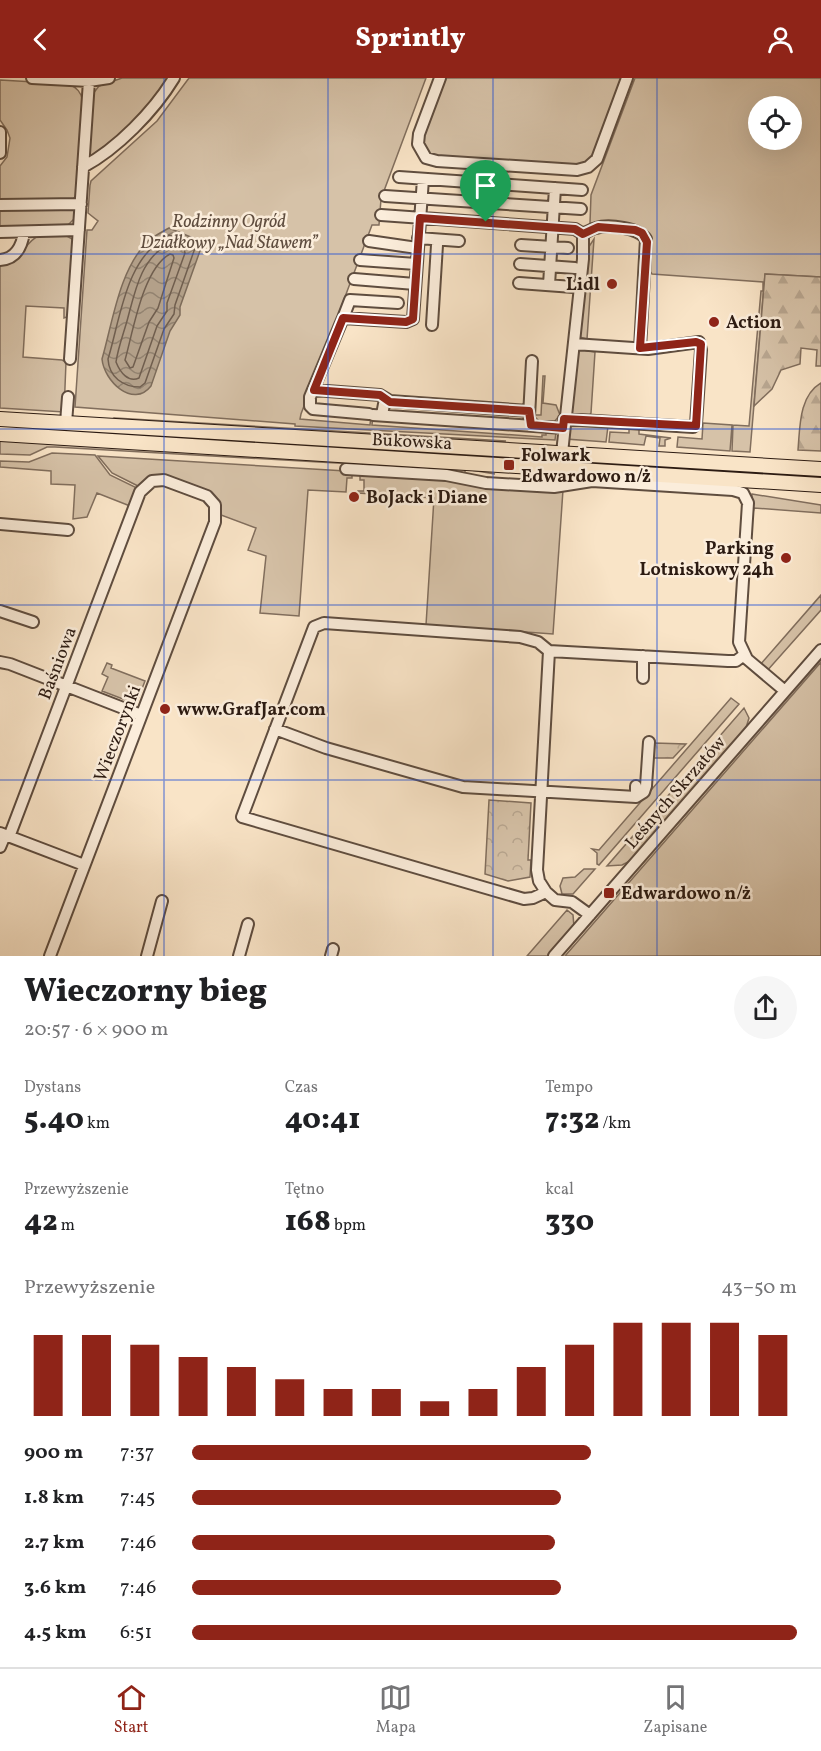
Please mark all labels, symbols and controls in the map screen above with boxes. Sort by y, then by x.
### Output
text: Sprintly [356,20,465,58]
icon: back [24,23,57,56]
icon: person [764,23,797,56]
map controls [748,96,802,150]
button: locate [748,96,802,150]
pin [460,160,511,222]
icon: arrive [469,169,502,202]
park label: Rodzinny Ogród Działkowy „Nad Stawem” [140,210,319,256]
place label: Lidl [566,273,600,298]
marker: Lidl [605,277,619,291]
place label: Action [726,311,782,336]
marker: Action [707,315,721,329]
street label: Bukowska [371,428,453,457]
place label: Folwark Edwardowo n/ż [521,444,651,490]
marker: Folwark Edwardowo n/ż [502,458,516,472]
place label: BoJack i Diane [366,486,488,511]
marker: BoJack i Diane [347,490,361,504]
place label: Parking Lotniskowy 24h [640,537,774,583]
marker: Parking Lotniskowy 24h [779,551,793,565]
street label: Baśniowa [33,623,84,704]
street label: Wieczorynki [89,682,148,785]
place label: www.GrafJar.com [177,698,326,723]
marker: www.GrafJar.com [158,702,172,716]
street label: Leśnych Skrzatów [620,731,732,855]
place label: Edwardowo n/ż [621,882,751,907]
marker: Edwardowo n/ż [602,886,616,900]
text: Wieczorny bieg [24,970,267,1016]
button: share [734,976,797,1039]
text: 20:57 · 6 × 900 m [24,1016,169,1044]
text: Dystans [24,1077,81,1099]
text: Czas [285,1077,318,1099]
text: Tempo [545,1077,593,1099]
text: 5.40 [24,1099,84,1141]
text: 40:41 [285,1099,360,1141]
text: 7:32 [545,1099,599,1141]
text: km [84,1113,110,1135]
text: /km [599,1113,631,1135]
text: Przewyższenie [24,1179,129,1201]
text: Tętno [285,1179,324,1201]
text: kcal [545,1179,574,1201]
text: 42 [24,1201,58,1243]
text: 168 [285,1201,331,1243]
text: 330 [545,1201,594,1243]
text: m [58,1215,75,1237]
text: bpm [331,1215,366,1237]
text: Przewyższenie [24,1274,155,1302]
text: 43–50 m [721,1274,797,1302]
text: 900 m [24,1439,83,1467]
text: 7:37 [120,1439,154,1467]
text: 1.8 km [24,1484,84,1512]
text: 7:45 [120,1484,155,1512]
text: 2.7 km [24,1529,85,1557]
text: 7:46 [120,1529,156,1557]
text: 3.6 km [24,1574,86,1602]
text: 7:46 [120,1574,156,1602]
text: 4.5 km [24,1619,87,1647]
text: 6:51 [120,1619,152,1647]
tab: Start [114,1681,148,1739]
tab: Mapa [376,1681,416,1739]
tab: Zapisane [643,1681,707,1739]

